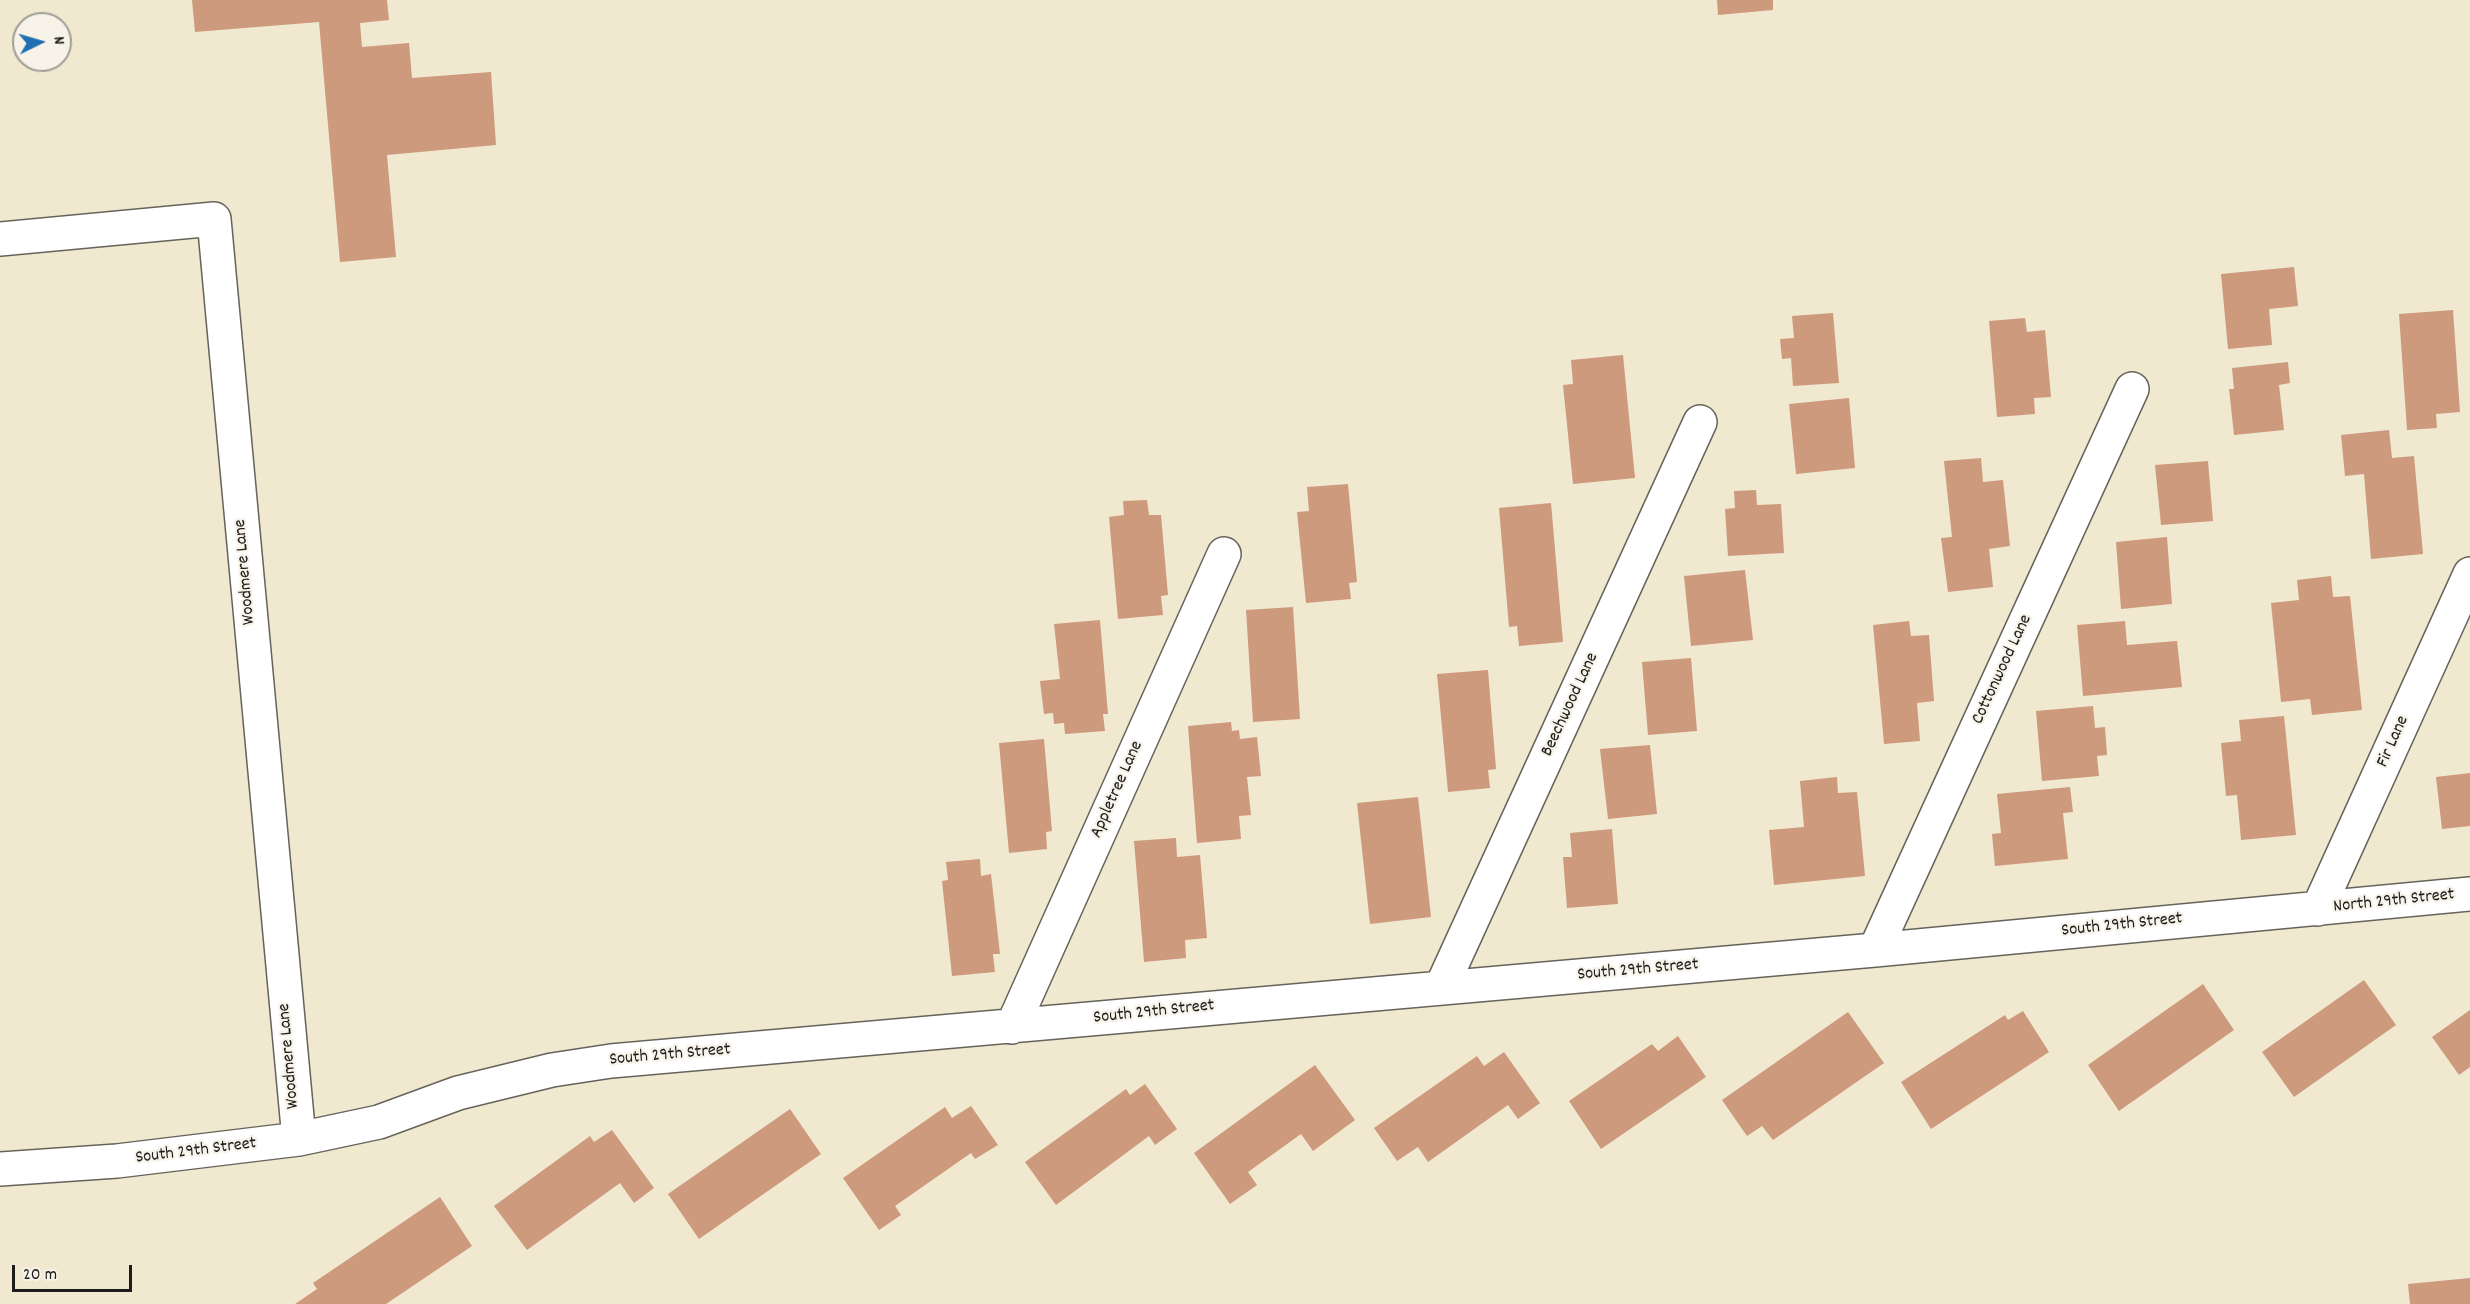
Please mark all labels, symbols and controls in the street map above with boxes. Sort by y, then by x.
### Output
north arrow [12,12,72,72]
text: N [47,36,70,46]
street label: Woodmere Lane [231,518,261,626]
street label: Cottonwood Lane [1968,612,2038,728]
street label: Beechwood Lane [1538,650,1604,760]
street label: Fir Lane [2373,713,2415,771]
street label: Appletree Lane [1087,738,1149,842]
street label: North 29th Street [2332,885,2456,919]
street label: South 29th Street [2060,909,2184,943]
street label: South 29th Street [1577,955,1699,987]
street label: South 29th Street [1092,996,1216,1030]
street label: Woodmere Lane [275,1002,305,1110]
street label: South 29th Street [609,1040,731,1072]
street label: South 29th Street [134,1134,258,1170]
scale bar [15,1253,135,1291]
text: 20 m [23,1263,57,1288]

